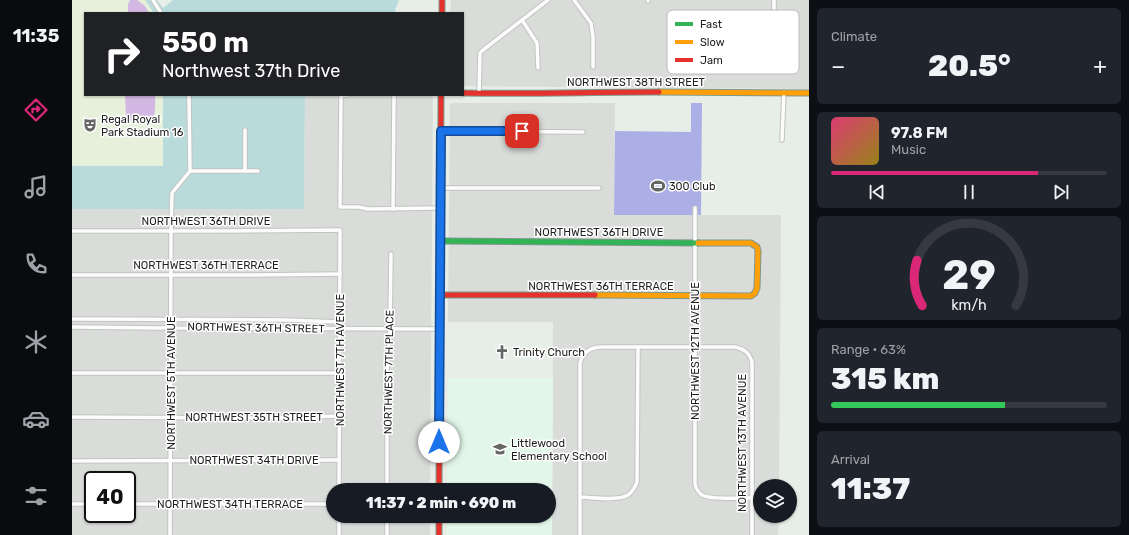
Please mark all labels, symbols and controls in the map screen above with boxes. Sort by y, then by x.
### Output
legend [667,10,799,74]
text: Fast [700,18,723,31]
text: 11:35 [13,25,59,47]
text: 550 m [162,26,249,59]
icon: right [96,28,148,80]
text: Climate [831,29,877,44]
text: Slow [700,36,725,49]
text: 20.5° [928,48,1011,84]
text: − [831,53,845,80]
text: + [1093,53,1107,80]
text: Jam [700,54,723,67]
text: Northwest 37th Drive [162,60,340,82]
street label: NORTHWEST 38TH STREET [567,76,706,89]
icon: directions [22,96,50,124]
place label: Regal Royal Park Stadium 16 [101,113,184,139]
pin [505,114,539,148]
theatre icon: Regal Royal Park Stadium 16 [82,117,98,133]
icon: arrive [511,120,533,142]
text: 97.8 FM [891,124,948,142]
text: Music [891,142,926,157]
icon: music [22,173,50,201]
sports icon: 300 Club [650,178,666,194]
place label: 300 Club [669,180,715,193]
icon: previous [866,181,888,203]
icon: pause [958,181,980,203]
icon: next [1050,181,1072,203]
street label: NORTHWEST 36TH DRIVE [142,215,271,228]
street label: NORTHWEST 36TH DRIVE [535,226,664,239]
text: 29 [942,249,996,298]
icon: phone [22,250,50,278]
street label: NORTHWEST 36TH TERRACE [133,259,279,272]
street label: NORTHWEST 36TH TERRACE [528,280,674,293]
street label: NORTHWEST 12TH AVENUE [689,282,702,420]
street label: NORTHWEST 7TH AVENUE [334,293,347,426]
text: km/h [951,296,987,313]
street label: NORTHWEST 7TH PLACE [381,309,397,434]
street label: NORTHWEST 5TH AVENUE [165,316,178,450]
street label: NORTHWEST 36TH STREET [187,320,325,336]
icon: climate [22,328,50,356]
text: Range · 63% [831,342,906,357]
church icon: Trinity Church [494,344,510,360]
place label: Trinity Church [513,346,585,359]
text: 315 km [831,361,939,397]
street label: NORTHWEST 13TH AVENUE [736,374,749,512]
icon: car [22,405,50,433]
street label: NORTHWEST 35TH STREET [185,411,323,424]
position arrow [418,421,460,463]
place label: Littlewood Elementary School [511,437,607,463]
school or university icon: Littlewood Elementary School [492,441,508,457]
text: Arrival [831,452,870,467]
street label: NORTHWEST 34TH DRIVE [189,454,319,467]
speed limit sign: 40 [84,471,136,523]
text: 11:37 [831,471,910,507]
map controls [753,479,797,523]
button: layers [753,479,797,523]
icon: filters [22,482,50,510]
text: 11:37 · 2 min · 690 m [366,494,516,512]
street label: NORTHWEST 34TH TERRACE [157,498,303,511]

